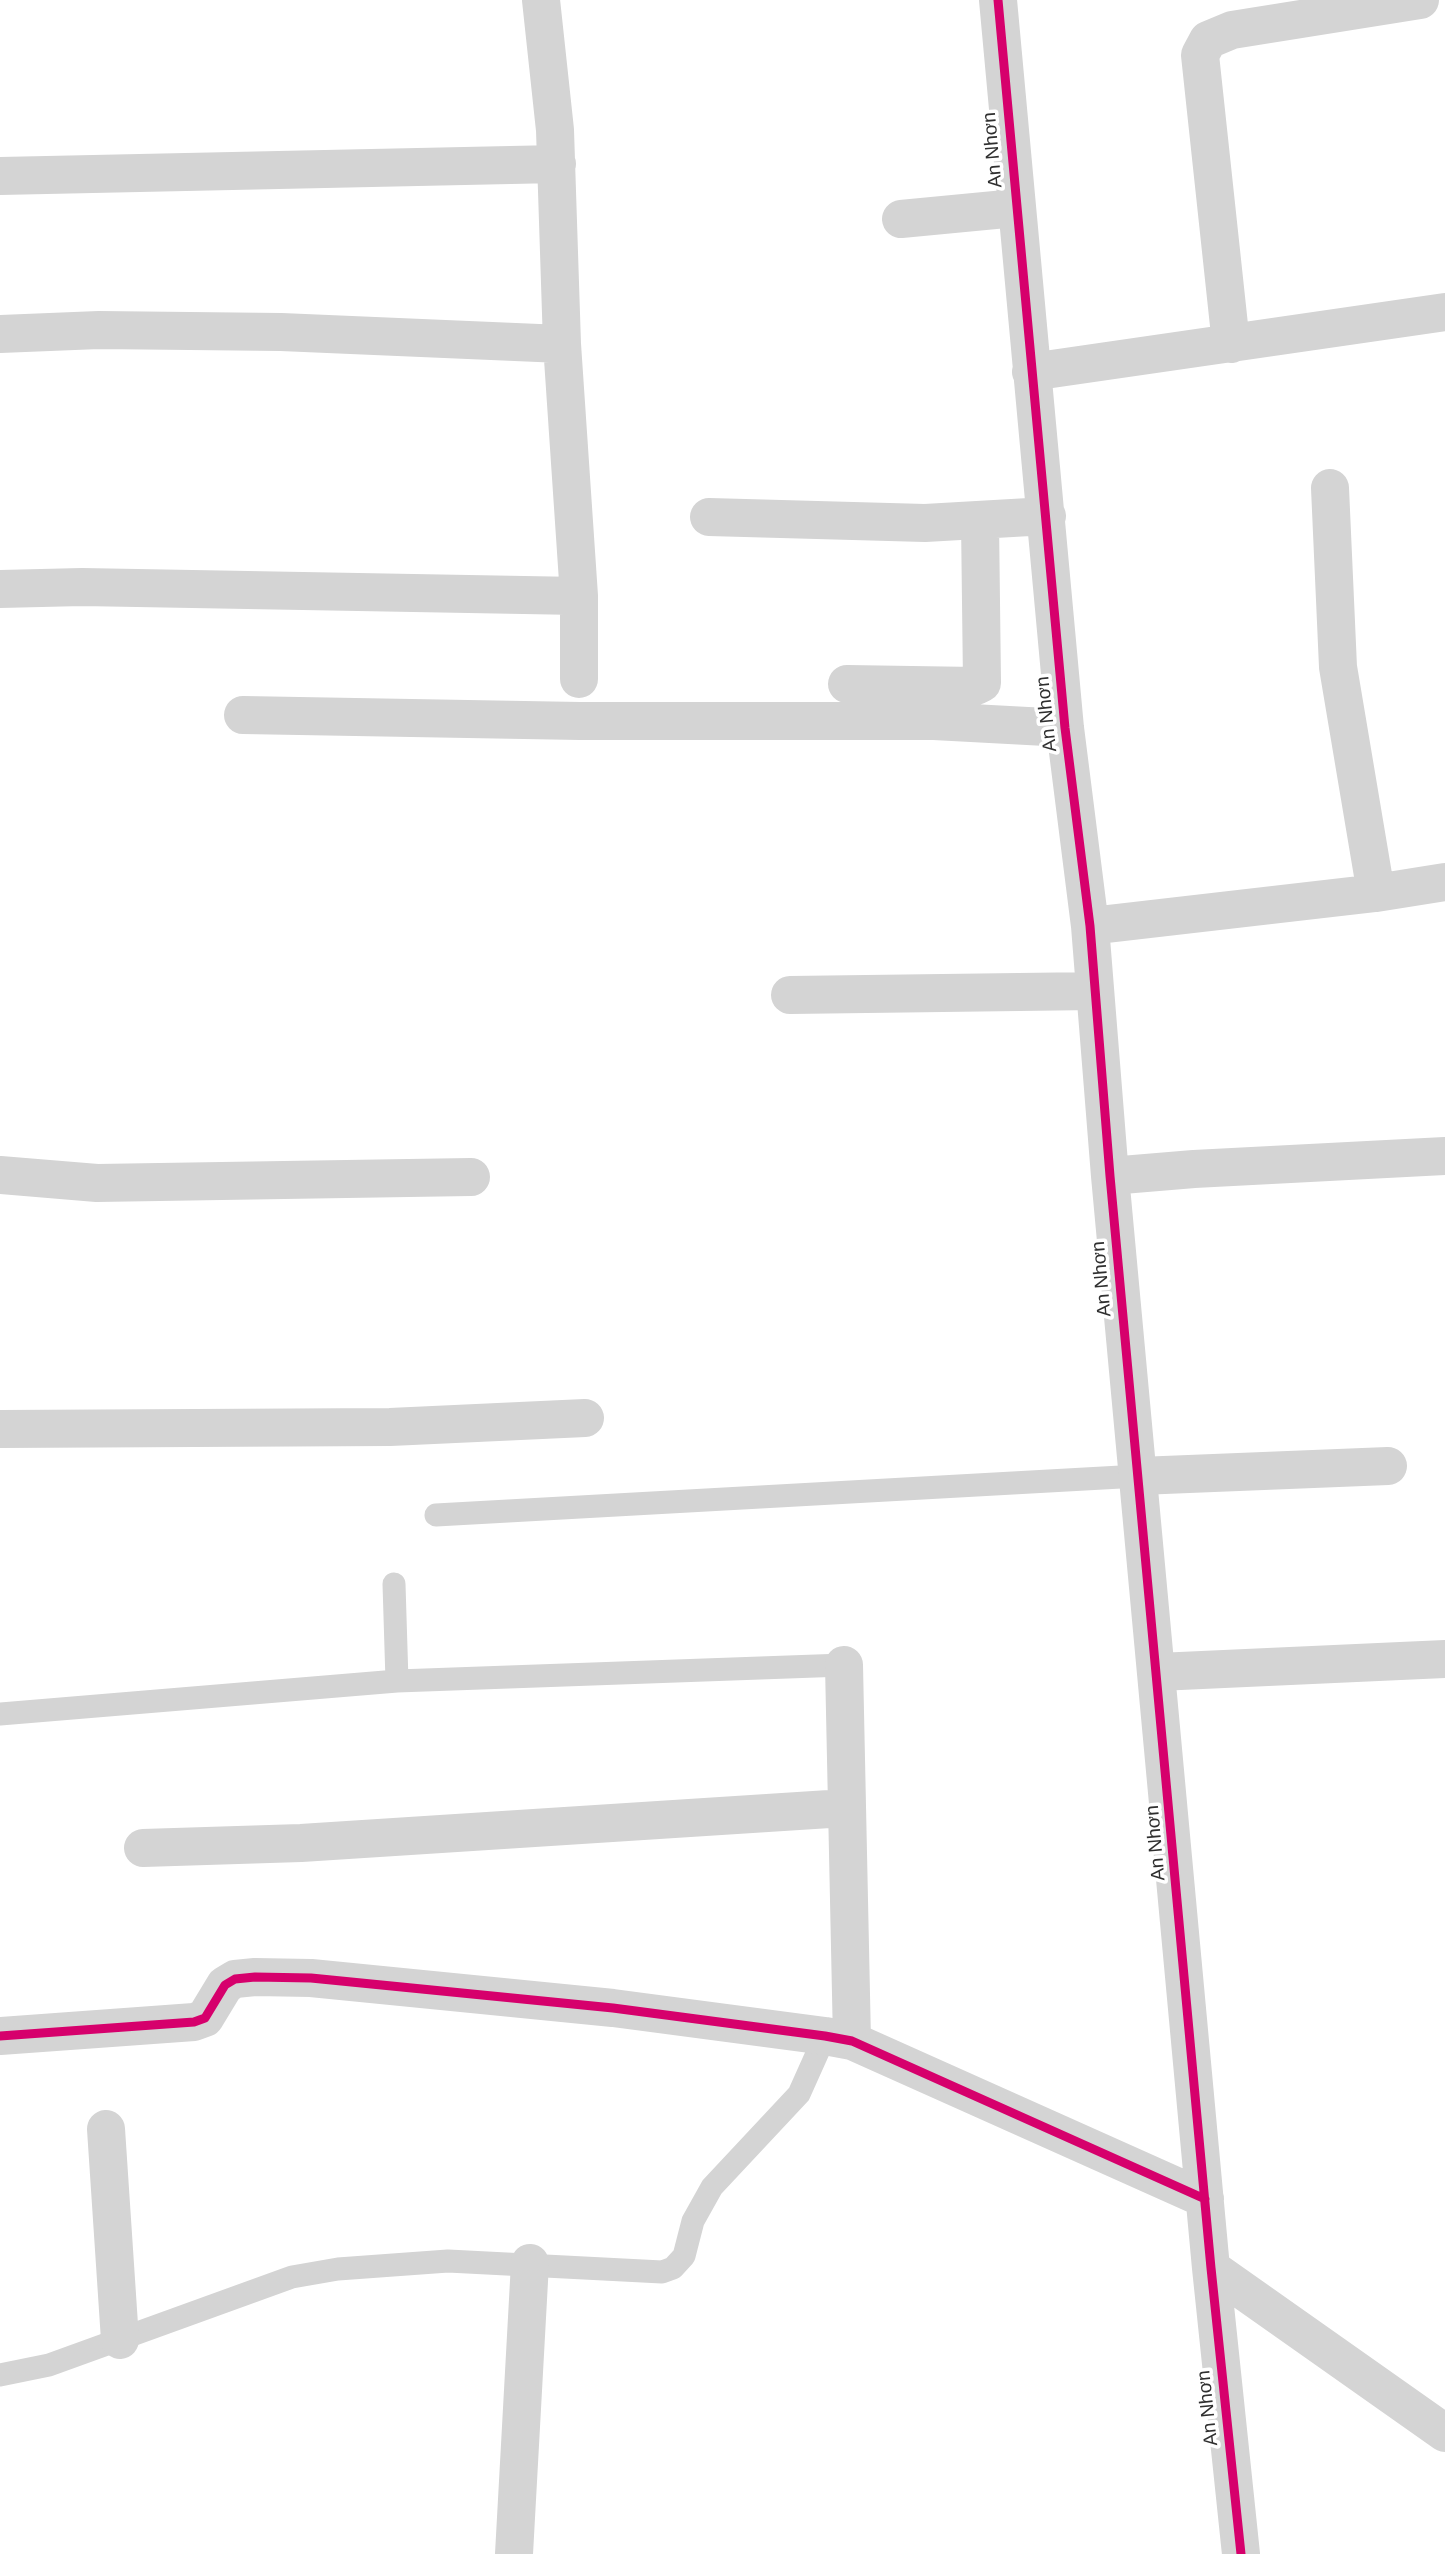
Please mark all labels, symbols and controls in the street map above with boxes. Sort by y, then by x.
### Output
street label: An Nhơn [978,111,1008,189]
street label: An Nhơn [1032,675,1062,753]
street label: An Nhơn [1087,1240,1117,1318]
street label: An Nhơn [1141,1804,1171,1882]
street label: An Nhơn [1193,2369,1223,2447]

